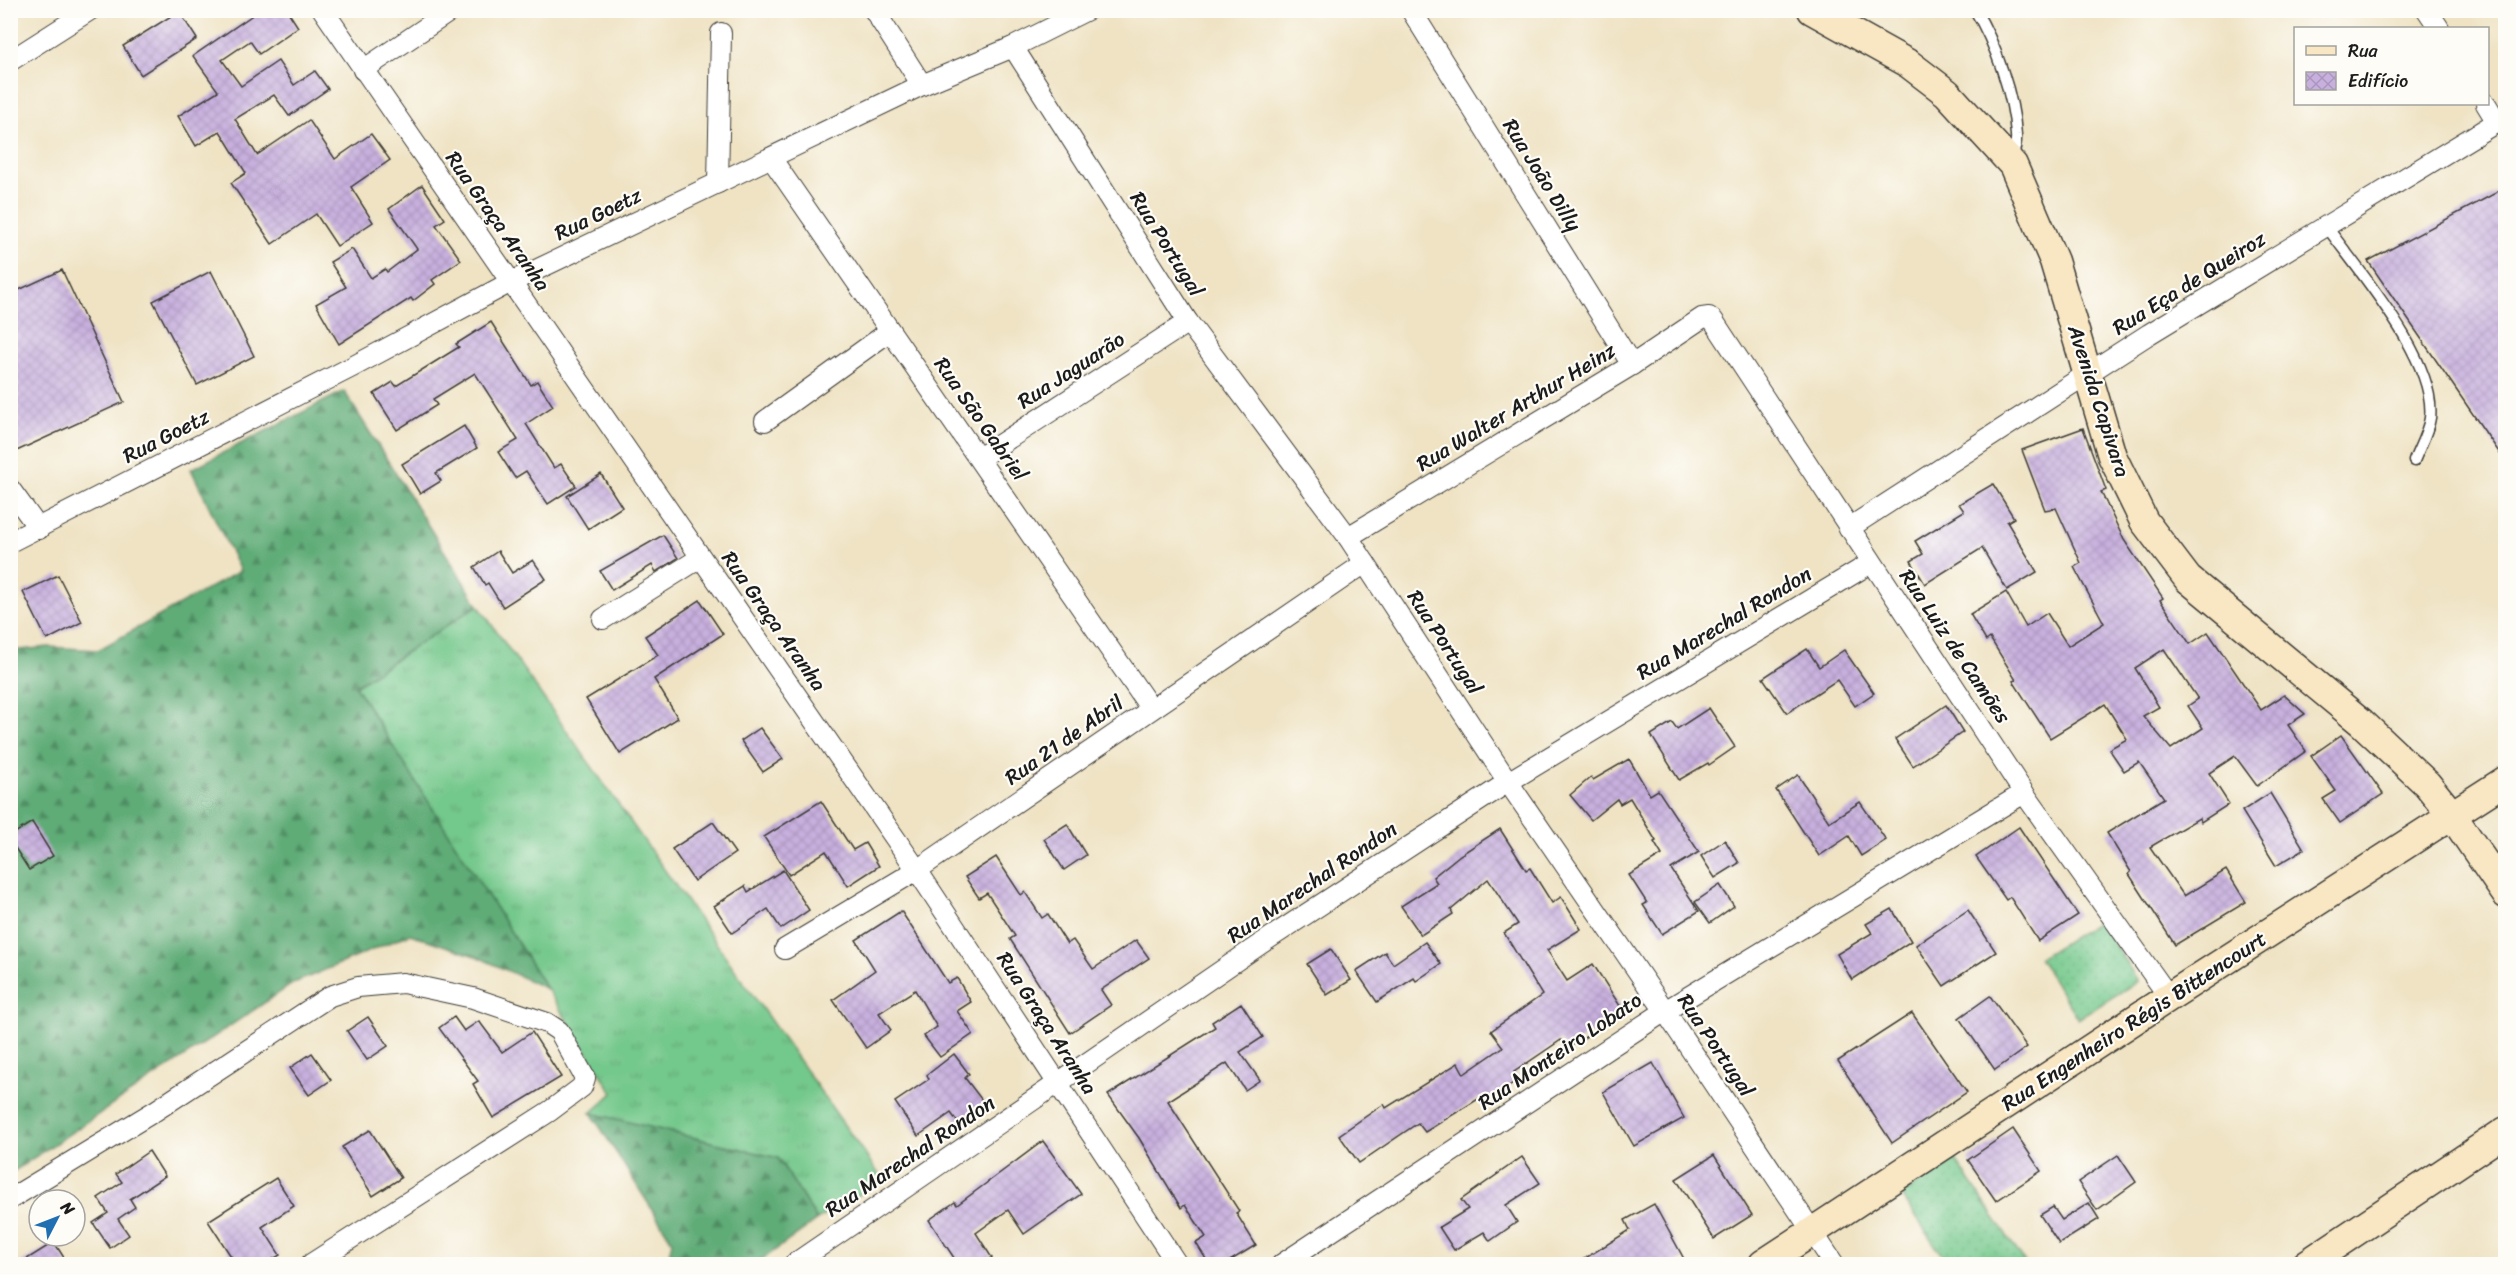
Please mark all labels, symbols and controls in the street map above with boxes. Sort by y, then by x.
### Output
legend [2294,27,2489,105]
text: Rua [2348,35,2379,67]
text: Edifício [2348,65,2408,97]
street label: Rua João Dilly [1492,111,1592,240]
street label: Rua Graça Aranha [435,143,561,300]
street label: Rua Goetz [548,176,649,252]
street label: Rua Portugal [1119,184,1215,305]
street label: Rua Eça de Queiroz [2105,220,2274,346]
street label: Avenida Capivara [2056,319,2142,483]
street label: Rua Jaguarão [1009,321,1133,419]
street label: Rua Walter Arthur Heinz [1409,332,1623,482]
street label: Rua São Gabriel [924,349,1039,490]
street label: Rua Goetz [116,397,217,474]
street label: Rua Graça Aranha [711,543,837,700]
street label: Rua Marechal Rondon [1629,555,1819,691]
street label: Rua Luiz de Camões [1889,561,2021,732]
street label: Rua Portugal [1397,582,1494,703]
street label: Rua 21 de Abril [996,684,1133,795]
street label: Rua Marechal Rondon [1219,811,1405,953]
street label: Rua Engenheiro Régis Bittencourt [1993,921,2275,1121]
street label: Rua Graça Aranha [986,944,1108,1103]
street label: Rua Monteiro Lobato [1470,982,1650,1120]
street label: Rua Portugal [1667,985,1766,1106]
street label: Rua Marechal Rondon [817,1085,1003,1227]
north arrow [27,1188,87,1248]
text: N [53,1194,83,1223]

